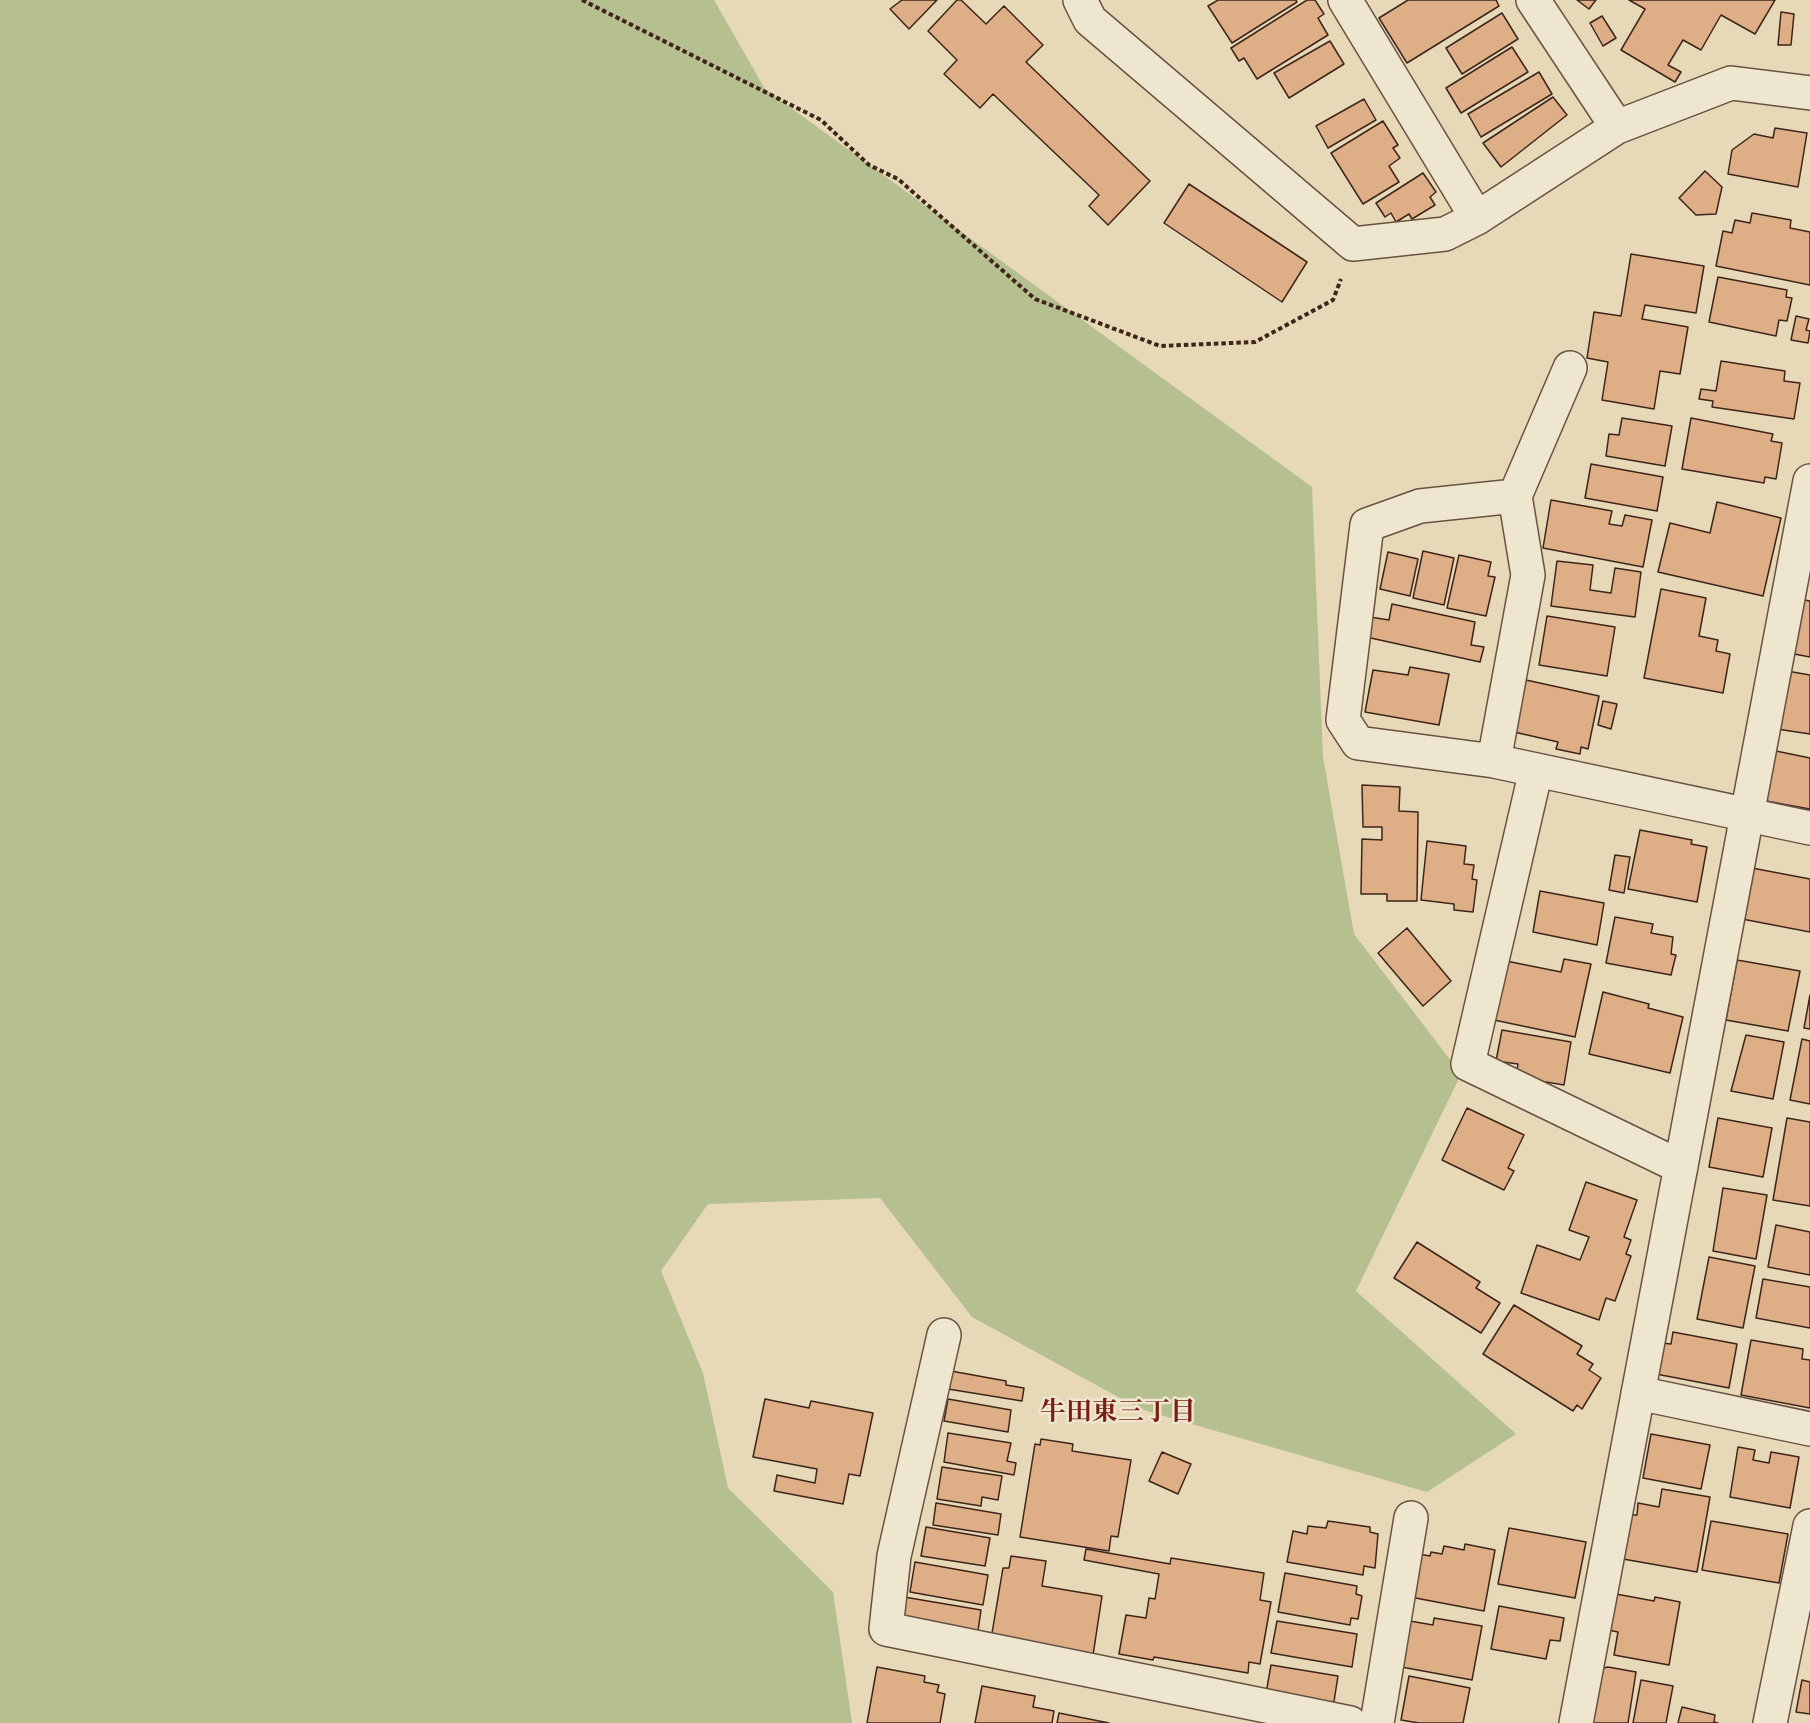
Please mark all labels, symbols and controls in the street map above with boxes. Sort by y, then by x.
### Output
district label: 牛田東三丁目 [1040,1397,1196,1429]

